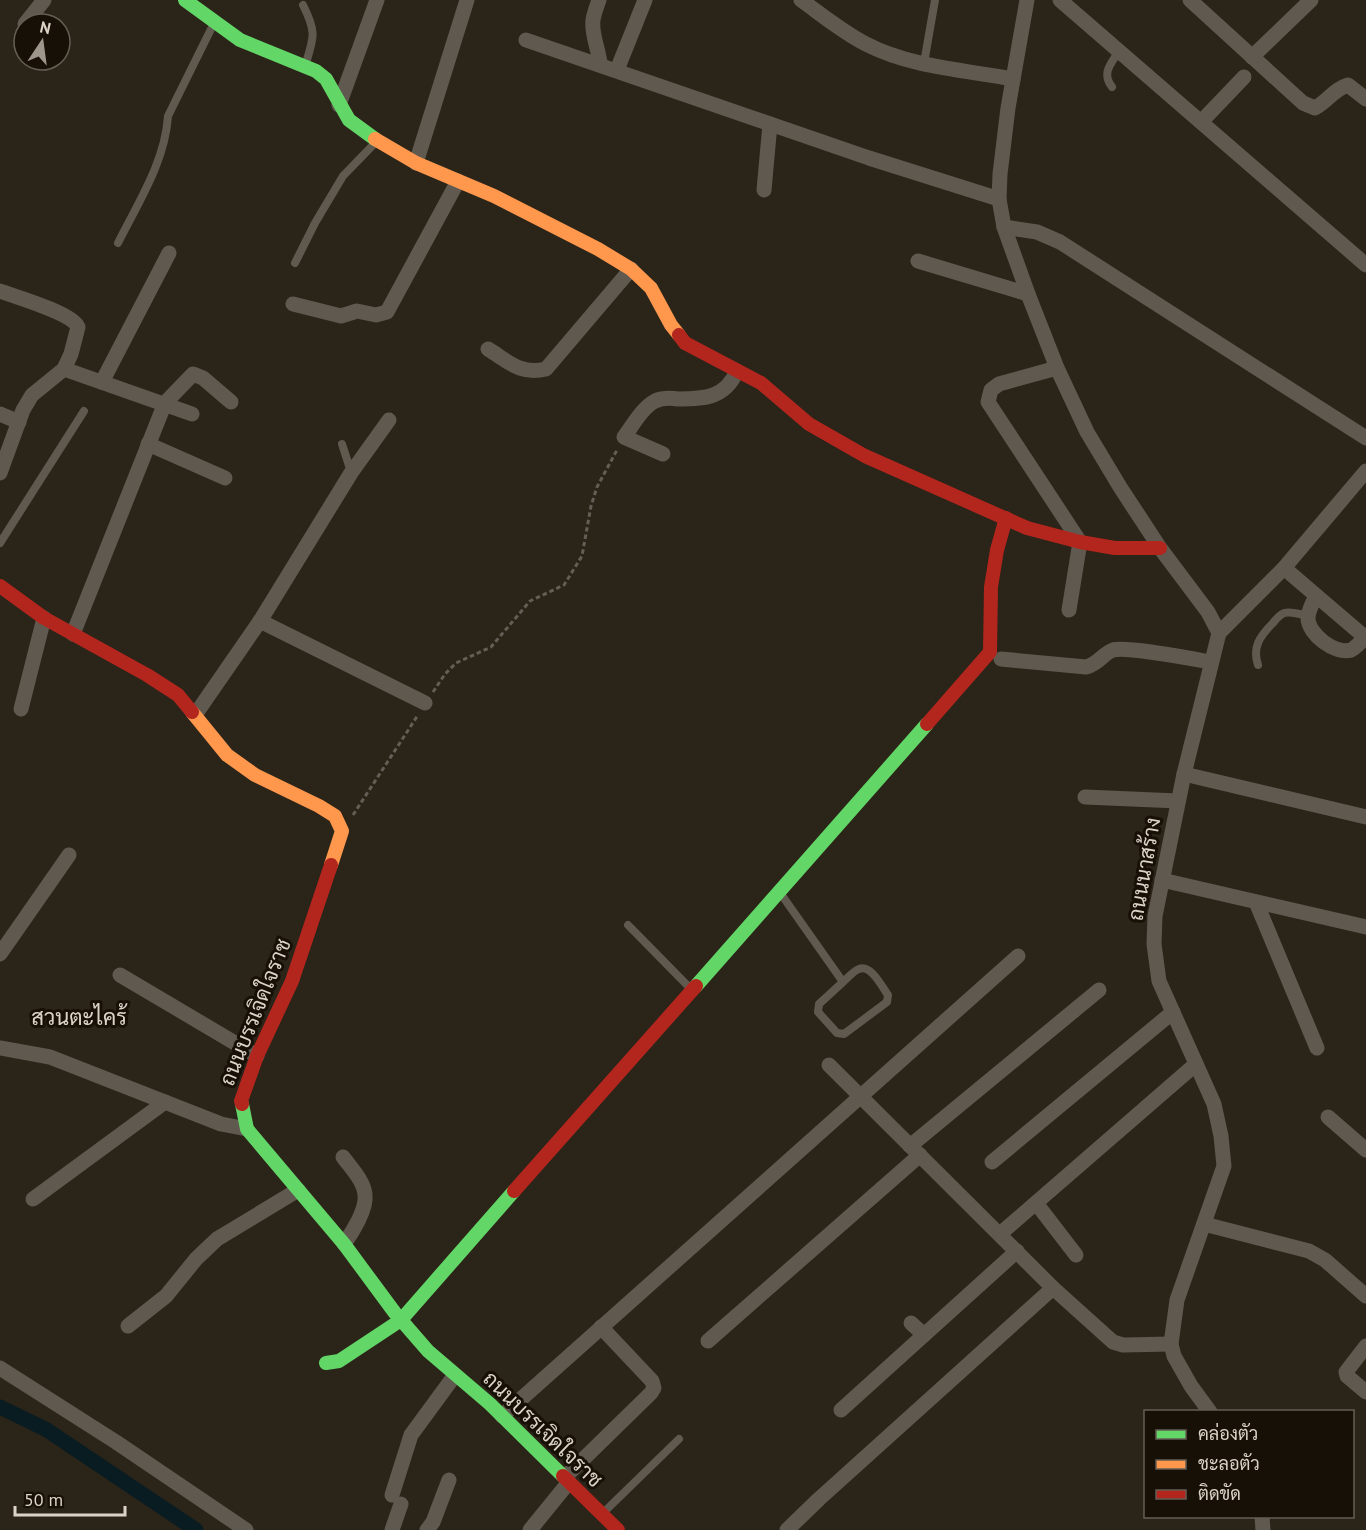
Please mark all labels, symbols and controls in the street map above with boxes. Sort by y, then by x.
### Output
north arrow [12,12,72,72]
text: N [38,16,53,38]
street label: ถนนนาสร้าง [1122,815,1166,923]
street label: ถนนบรรเจิดใจราช [213,935,297,1089]
district label: สวนตะไคร้ [31,1003,128,1031]
street label: ถนนบรรเจิดใจราช [477,1365,609,1493]
legend [1144,1410,1354,1518]
text: คล่องตัว [1198,1422,1258,1445]
text: ชะลอตัว [1198,1452,1260,1475]
scale bar [15,1479,124,1517]
text: ติดขัด [1198,1482,1241,1505]
text: 50 m [24,1488,63,1511]

